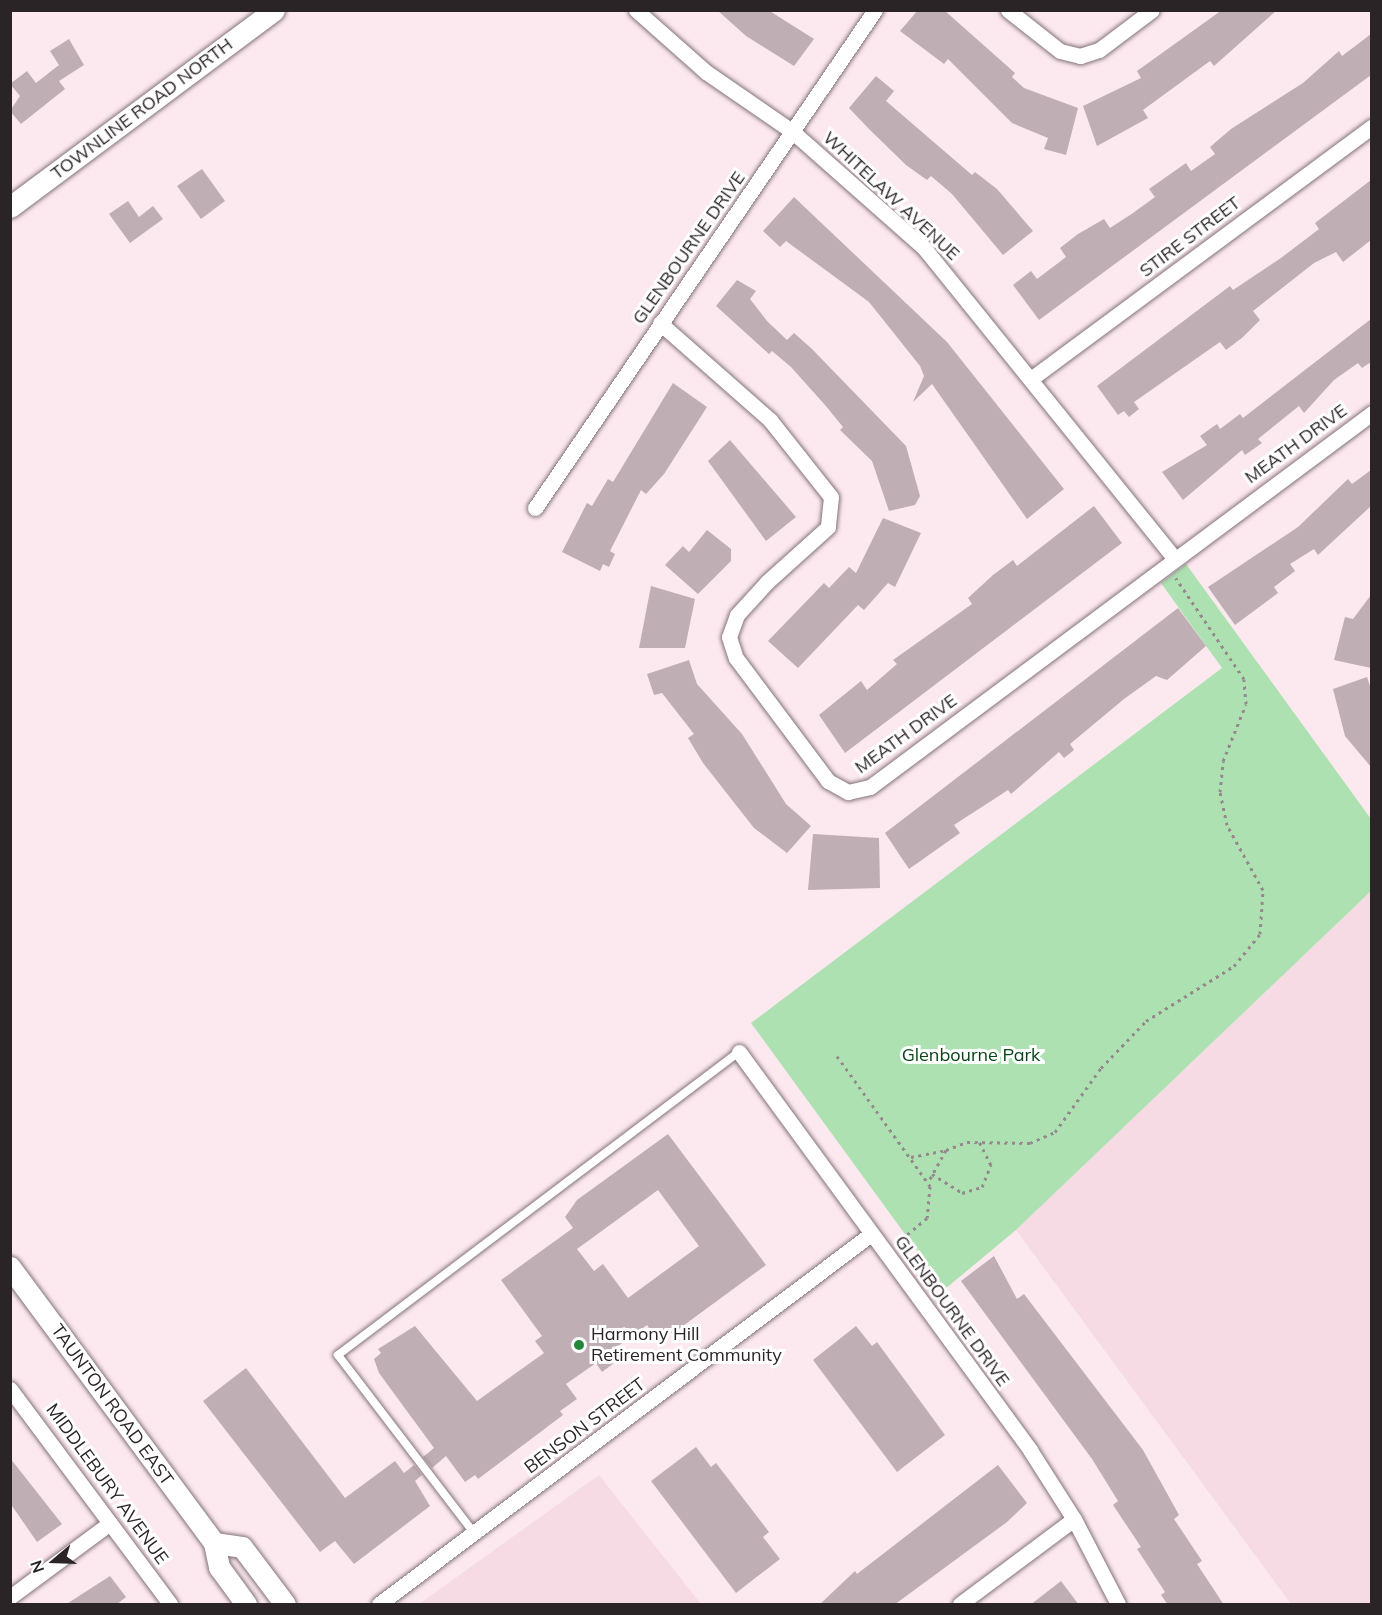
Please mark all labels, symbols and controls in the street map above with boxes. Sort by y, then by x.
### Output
street label: TOWNLINE ROAD NORTH [47,34,237,184]
street label: WHITELAW AVENUE [818,127,964,265]
street label: GLENBOURNE DRIVE [628,168,750,328]
street label: STIRE STREET [1135,192,1245,282]
street label: MEATH DRIVE [1241,400,1351,488]
street label: MEATH DRIVE [851,690,961,778]
park label: Glenbourne Park [902,1044,1040,1066]
street label: GLENBOURNE DRIVE [890,1231,1014,1391]
street label: TAUNTON ROAD EAST [46,1320,178,1490]
place label: Harmony Hill Retirement Community [591,1324,782,1366]
marker: Harmony Hill Retirement Community [572,1338,586,1352]
street label: BENSON STREET [520,1374,650,1478]
street label: MIDDLEBURY AVENUE [41,1399,173,1569]
north arrow [24,1531,84,1591]
text: N [26,1558,48,1576]

